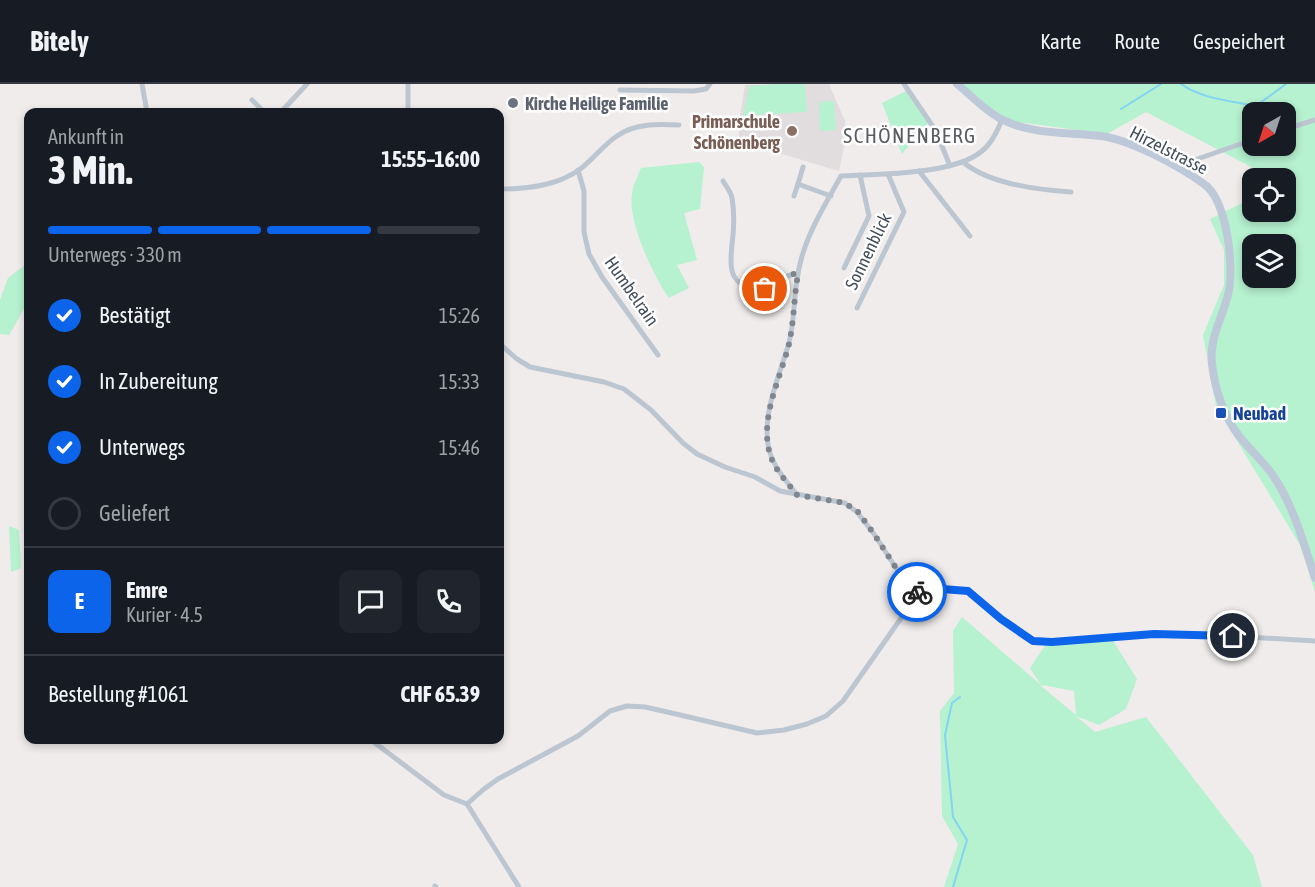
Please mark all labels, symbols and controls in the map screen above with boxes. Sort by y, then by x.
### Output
text: Bitely [30,25,89,57]
text: Karte [1040,29,1081,53]
text: Route [1114,29,1160,53]
text: Gespeichert [1193,29,1285,53]
place label: Kirche Heilige Familie [525,93,668,114]
marker: Kirche Heilige Familie [506,96,520,110]
north arrow [1242,102,1296,156]
map controls [1242,102,1296,288]
place label: Primarschule Schönenberg [692,111,780,153]
street label: Hirzelstrasse [1126,121,1212,179]
district label: SCHÖNENBERG [843,123,977,147]
marker: Primarschule Schönenberg [785,124,799,138]
text: Ankunft in [48,125,124,148]
text: 15:55–16:00 [381,146,480,172]
text: 3 Min. [48,148,133,192]
button: locate [1242,168,1296,222]
street label: Sonnenblick [841,209,896,293]
button: layers [1242,234,1296,288]
text: Unterwegs · 330 m [48,243,182,266]
street label: Humbelrain [601,252,663,330]
pin [739,263,790,314]
icon: bag [748,272,781,305]
icon: check [48,299,81,332]
text: Bestätigt [99,302,171,328]
text: 15:26 [439,304,480,327]
icon: check [48,365,81,398]
text: In Zubereitung [99,368,218,394]
text: 15:33 [439,370,480,393]
place label: Neubad [1233,403,1286,424]
marker: Neubad [1214,406,1228,420]
icon: check [48,431,81,464]
text: Unterwegs [99,434,185,460]
text: 15:46 [439,436,480,459]
text: Geliefert [99,500,170,526]
courier [887,562,947,622]
button: chat [339,570,402,633]
button: phone [417,570,480,633]
icon: bike [901,576,934,609]
text: Emre [126,577,168,603]
text: E [75,588,84,614]
text: Kurier · 4.5 [126,603,203,626]
pin [1207,610,1258,661]
icon: home [1216,619,1249,652]
text: Bestellung #1061 [48,681,189,707]
text: CHF 65.39 [400,681,480,707]

